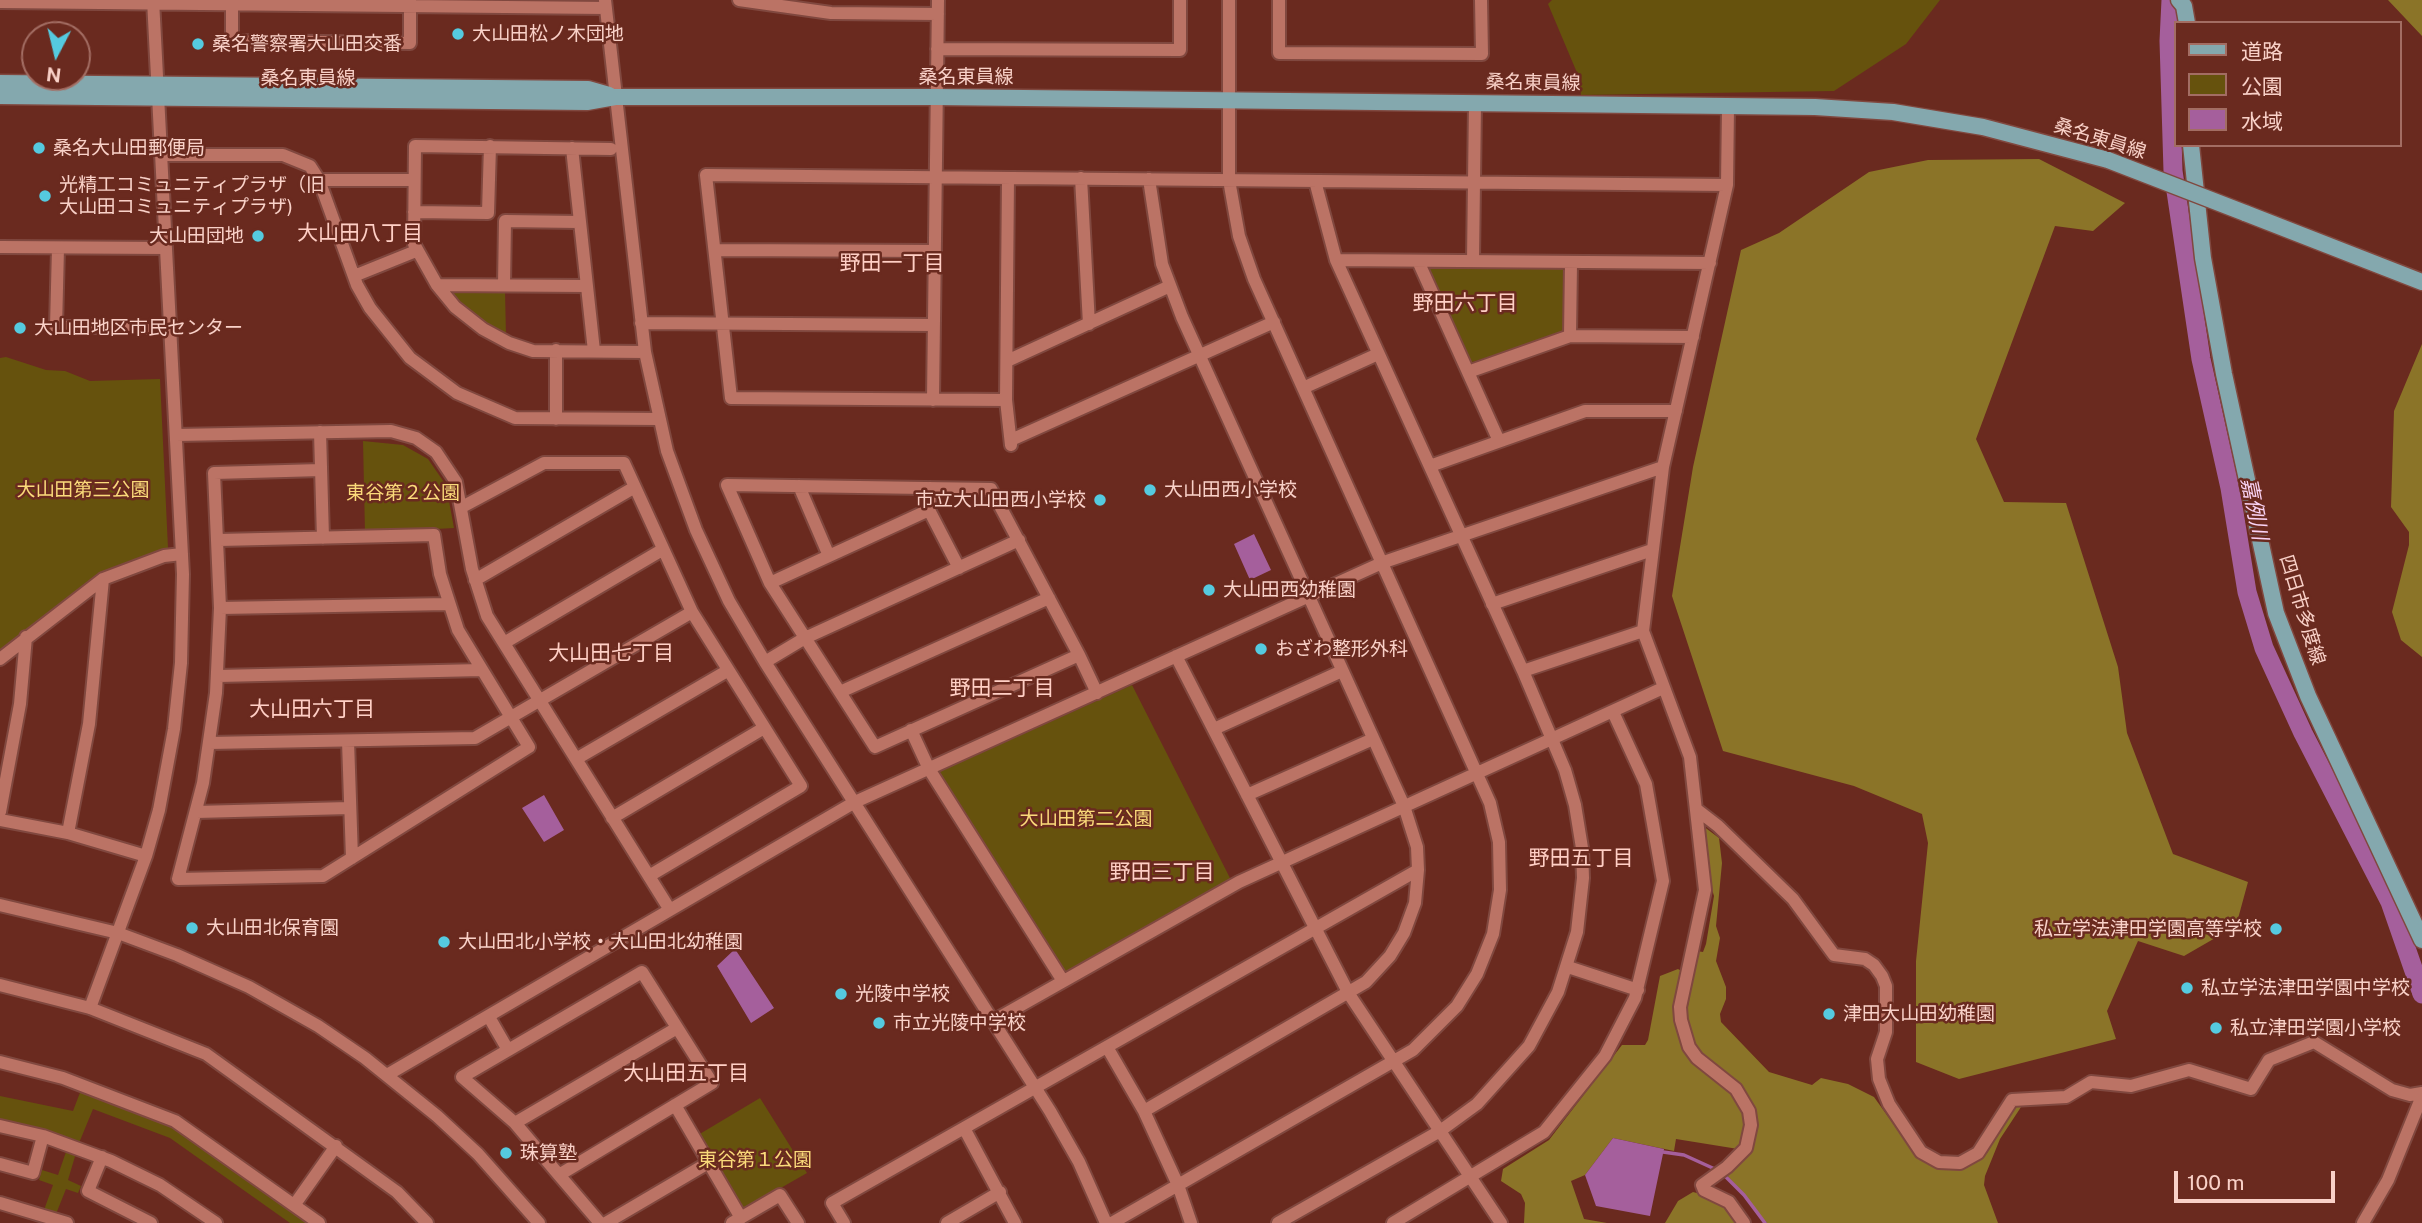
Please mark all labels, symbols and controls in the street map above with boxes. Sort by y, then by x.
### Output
north arrow [21,21,91,91]
legend [2174,21,2401,147]
place label: 大山田松ノ木団地 [472,23,624,45]
marker: 大山田松ノ木団地 [450,26,466,42]
place label: 桑名警察署大山田交番 [212,33,402,55]
marker: 桑名警察署大山田交番 [190,36,206,52]
text: 道路 [2241,39,2283,64]
text: N [45,63,62,87]
street label: 桑名東員線 [919,66,1013,88]
street label: 桑名東員線 [261,67,355,89]
street label: 桑名東員線 [1485,71,1581,95]
text: 公園 [2241,74,2283,99]
text: 水域 [2241,109,2283,134]
street label: 桑名東員線 [2051,114,2149,164]
place label: 桑名大山田郵便局 [53,137,205,159]
marker: 桑名大山田郵便局 [31,140,47,156]
place label: 光精工コミュニティプラザ（旧 大山田コミュニティプラザ) [59,174,325,218]
marker: 光精工コミュニティプラザ（旧 大山田コミュニティプラザ) [37,188,53,204]
district label: 大山田八丁目 [297,221,423,247]
place label: 大山田団地 [149,225,244,247]
marker: 大山田団地 [250,228,266,244]
district label: 野田一丁目 [840,251,944,277]
district label: 野田六丁目 [1413,291,1517,317]
place label: 大山田地区市民センター [34,317,243,339]
marker: 大山田地区市民センター [12,320,28,336]
water label: 嘉例川 [2236,476,2272,542]
park label: 大山田第三公園 [17,479,149,501]
place label: 大山田西小学校 [1164,479,1297,501]
park label: 東谷第２公園 [346,482,460,504]
marker: 大山田西小学校 [1142,482,1158,498]
place label: 市立大山田西小学校 [915,489,1086,511]
marker: 市立大山田西小学校 [1092,492,1108,508]
street label: 四日市多度線 [2274,552,2330,668]
place label: 大山田西幼稚園 [1223,579,1356,601]
marker: 大山田西幼稚園 [1201,582,1217,598]
place label: おざわ整形外科 [1275,638,1408,660]
district label: 大山田七丁目 [548,641,674,667]
marker: おざわ整形外科 [1253,641,1269,657]
district label: 野田二丁目 [950,676,1054,702]
district label: 大山田六丁目 [249,697,375,723]
park label: 大山田第二公園 [1020,808,1152,830]
district label: 野田五丁目 [1529,846,1633,872]
district label: 野田三丁目 [1110,860,1214,886]
place label: 大山田北保育園 [206,917,339,939]
place label: 私立学法津田学園高等学校 [2034,918,2262,940]
marker: 大山田北保育園 [184,920,200,936]
marker: 私立学法津田学園高等学校 [2268,921,2284,937]
place label: 大山田北小学校・大山田北幼稚園 [458,931,743,953]
marker: 大山田北小学校・大山田北幼稚園 [436,934,452,950]
place label: 私立学法津田学園中学校 [2201,977,2410,999]
marker: 私立学法津田学園中学校 [2179,980,2195,996]
place label: 光陵中学校 [855,983,950,1005]
marker: 光陵中学校 [833,986,849,1002]
place label: 津田大山田幼稚園 [1843,1003,1995,1025]
marker: 津田大山田幼稚園 [1821,1006,1837,1022]
place label: 市立光陵中学校 [893,1012,1026,1034]
marker: 市立光陵中学校 [871,1015,887,1031]
place label: 私立津田学園小学校 [2230,1017,2401,1039]
marker: 私立津田学園小学校 [2208,1020,2224,1036]
district label: 大山田五丁目 [623,1061,749,1087]
place label: 珠算塾 [520,1142,577,1164]
marker: 珠算塾 [498,1145,514,1161]
park label: 東谷第１公園 [698,1149,812,1171]
scale bar [2177,1156,2338,1200]
text: 100 m [2187,1170,2244,1195]

